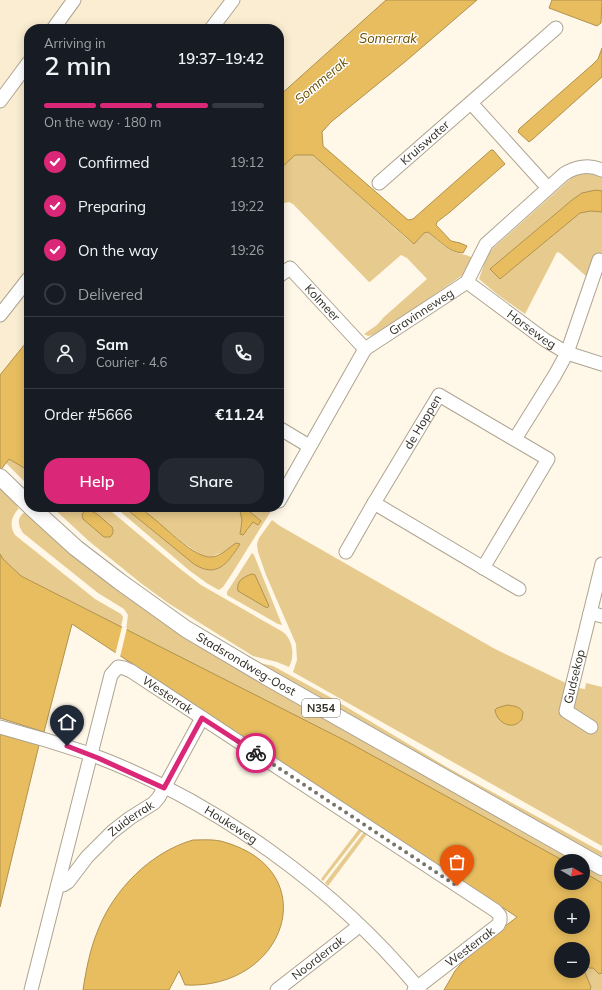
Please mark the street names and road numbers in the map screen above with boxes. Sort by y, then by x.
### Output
street label: Kruiswater [397,117,453,168]
street label: Kolmeer [302,281,344,325]
street label: Gravinneweg [386,285,456,338]
street label: Horseweg [504,306,559,352]
street label: de Hoppen [400,392,444,452]
street label: Stadsrondweg-Oost [194,629,299,699]
street label: Gudsekop [560,648,588,705]
street label: Westerrak [139,672,197,717]
road number: N354 [302,699,340,717]
street label: Zuiderrak [105,797,157,839]
street label: Houkeweg [202,802,260,847]
street label: Westerrak [442,923,498,970]
street label: Noorderrak [288,932,348,983]

